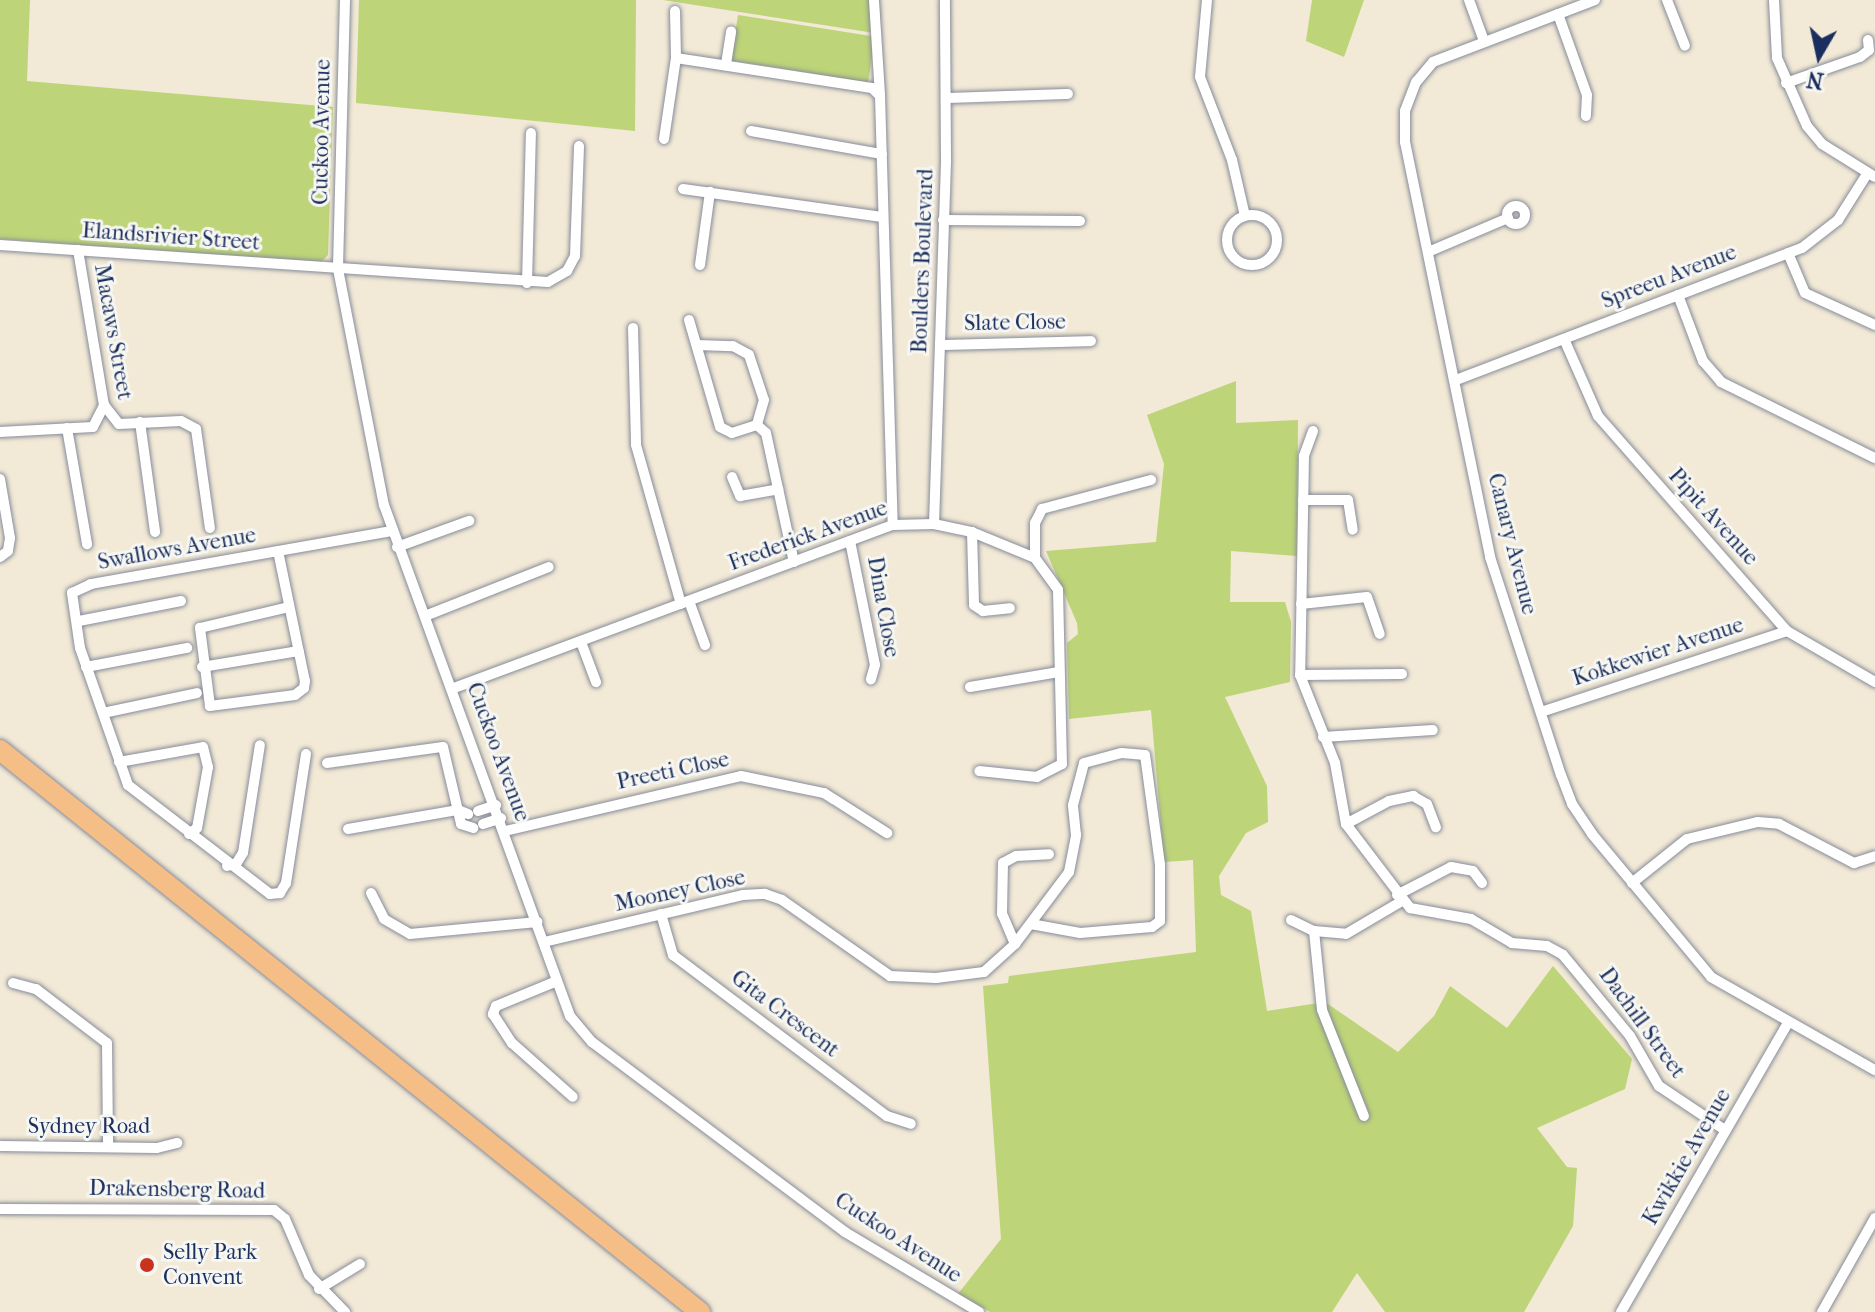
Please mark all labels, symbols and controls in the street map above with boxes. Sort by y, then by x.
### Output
north arrow [1779,16,1859,96]
street label: Cuckoo Avenue [308,59,336,205]
text: N [1805,66,1826,94]
street label: Boulders Boulevard [907,168,939,354]
street label: Elandsrivier Street [81,218,261,256]
street label: Spreeu Avenue [1598,239,1740,315]
street label: Macaws Street [88,262,138,402]
street label: Slate Close [964,309,1066,337]
street label: Pipit Avenue [1663,463,1763,571]
street label: Canary Avenue [1482,471,1542,617]
street label: Frederick Avenue [725,495,891,577]
street label: Swallows Avenue [96,522,258,576]
street label: Dina Close [861,555,905,659]
street label: Kokkewier Avenue [1569,612,1747,692]
street label: Cuckoo Avenue [461,679,535,825]
street label: Preeti Close [614,746,732,796]
street label: Mooney Close [612,864,748,918]
street label: Dachill Street [1593,962,1691,1084]
street label: Gita Crescent [726,965,844,1063]
street label: Kwikkie Avenue [1637,1084,1737,1230]
street label: Sydney Road [28,1114,150,1140]
street label: Drakensberg Road [89,1175,265,1205]
street label: Cuckoo Avenue [830,1187,966,1289]
place label: Selly Park Convent [163,1239,257,1290]
marker: Selly Park Convent [138,1256,156,1274]

